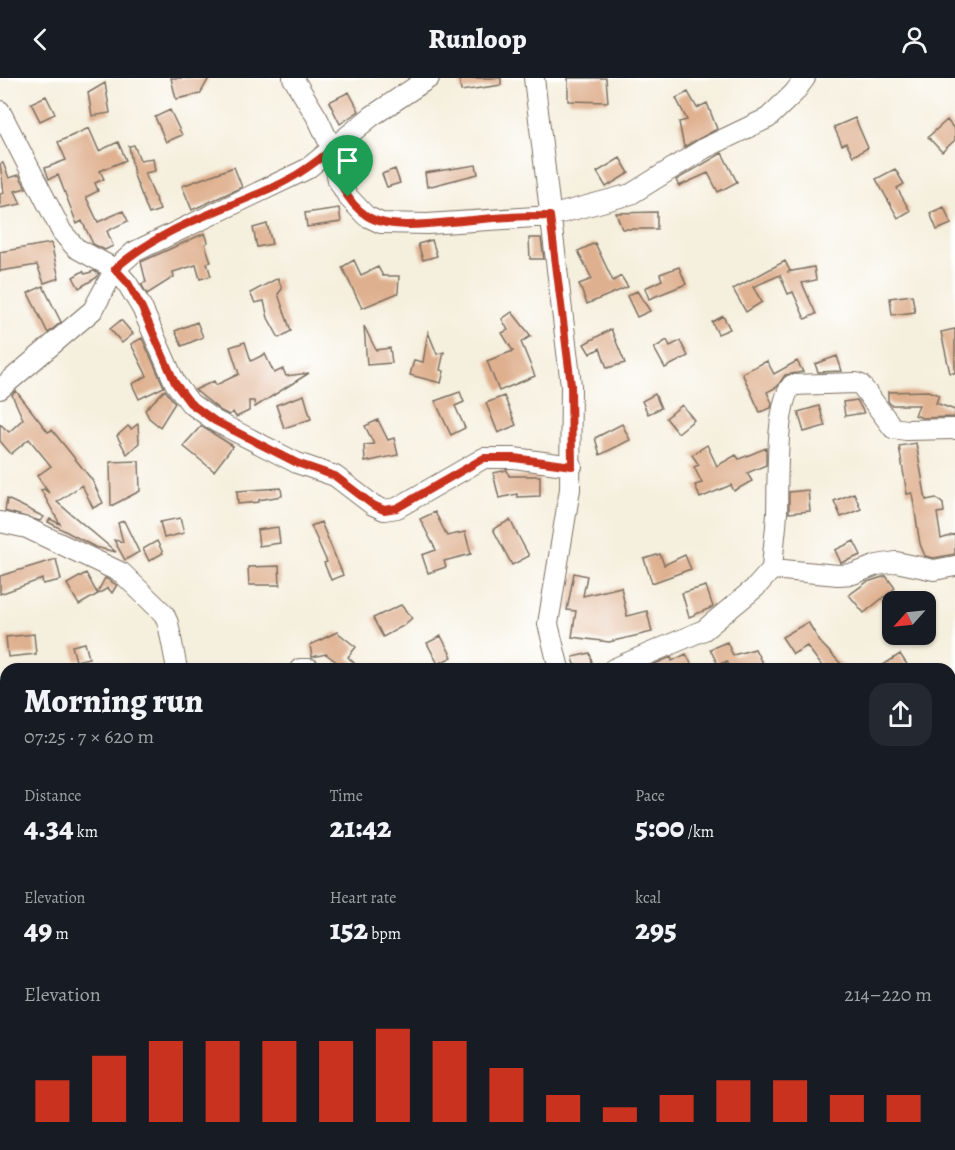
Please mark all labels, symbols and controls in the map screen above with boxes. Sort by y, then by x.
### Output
text: Runloop [428,21,527,57]
icon: back [24,23,57,56]
icon: person [898,23,931,56]
pin [322,135,373,197]
icon: arrive [331,144,364,177]
north arrow [882,591,936,645]
map controls [882,591,936,645]
text: Morning run [24,678,203,723]
button: share [869,683,932,746]
text: 07:25 · 7 × 620 m [24,723,154,750]
text: Distance [24,785,81,807]
text: Time [330,785,363,807]
text: Pace [635,785,665,807]
text: 4.34 [24,807,74,847]
text: 21:42 [330,807,391,847]
text: 5:00 [635,807,684,847]
text: km [74,821,98,843]
text: /km [684,821,714,843]
text: Elevation [24,887,85,909]
text: Heart rate [330,887,396,909]
text: kcal [635,887,661,909]
text: 49 [24,909,52,949]
text: 152 [330,909,368,949]
text: 295 [635,909,677,949]
text: m [52,923,69,945]
text: bpm [368,923,401,945]
text: Elevation [24,981,101,1008]
text: 214–220 m [844,981,932,1008]

